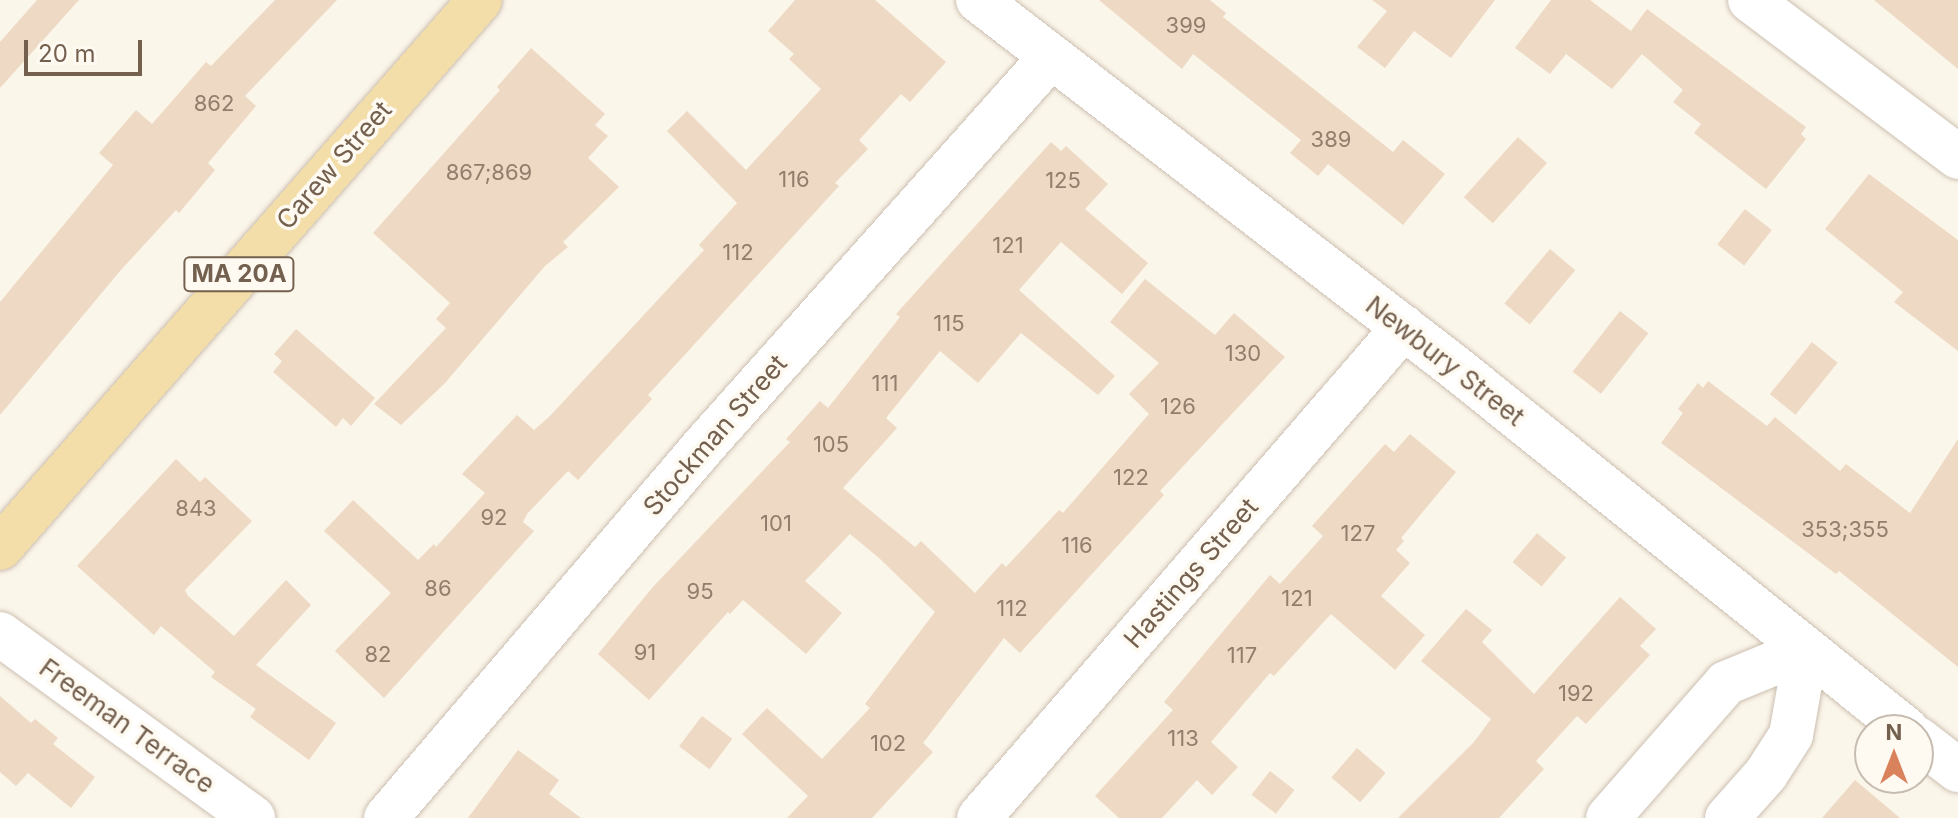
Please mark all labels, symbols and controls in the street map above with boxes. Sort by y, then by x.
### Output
house number: 399 [1166,13,1206,39]
scale bar [28,24,146,74]
text: 20 m [38,39,96,68]
house number: 862 [194,91,234,117]
street label: Carew Street [270,95,398,235]
house number: 389 [1311,127,1351,153]
house number: 867;869 [446,160,532,186]
house number: 116 [778,167,810,193]
house number: 125 [1045,168,1081,194]
house number: 121 [992,233,1024,259]
house number: 112 [722,240,754,266]
road number: MA 20A [183,254,295,294]
street label: Newbury Street [1360,290,1530,432]
house number: 115 [933,311,965,337]
house number: 130 [1225,341,1261,367]
street label: Stockman Street [637,348,793,522]
house number: 111 [872,371,898,397]
house number: 126 [1160,394,1196,420]
house number: 105 [813,432,849,458]
house number: 122 [1113,465,1149,491]
street label: Hastings Street [1118,492,1264,654]
house number: 843 [175,496,217,522]
house number: 92 [480,505,508,531]
house number: 101 [760,511,792,537]
house number: 353;355 [1801,517,1889,543]
house number: 127 [1341,521,1375,547]
house number: 116 [1061,533,1093,559]
house number: 86 [424,576,452,602]
house number: 95 [686,579,714,605]
house number: 121 [1281,586,1313,612]
house number: 112 [996,596,1028,622]
house number: 91 [634,640,656,666]
house number: 82 [364,642,392,668]
house number: 117 [1227,643,1257,669]
street label: Freeman Terrace [33,652,221,800]
house number: 192 [1558,681,1594,707]
north arrow [1854,714,1934,794]
text: N [1886,719,1902,745]
house number: 113 [1167,726,1199,752]
house number: 102 [870,731,906,757]

